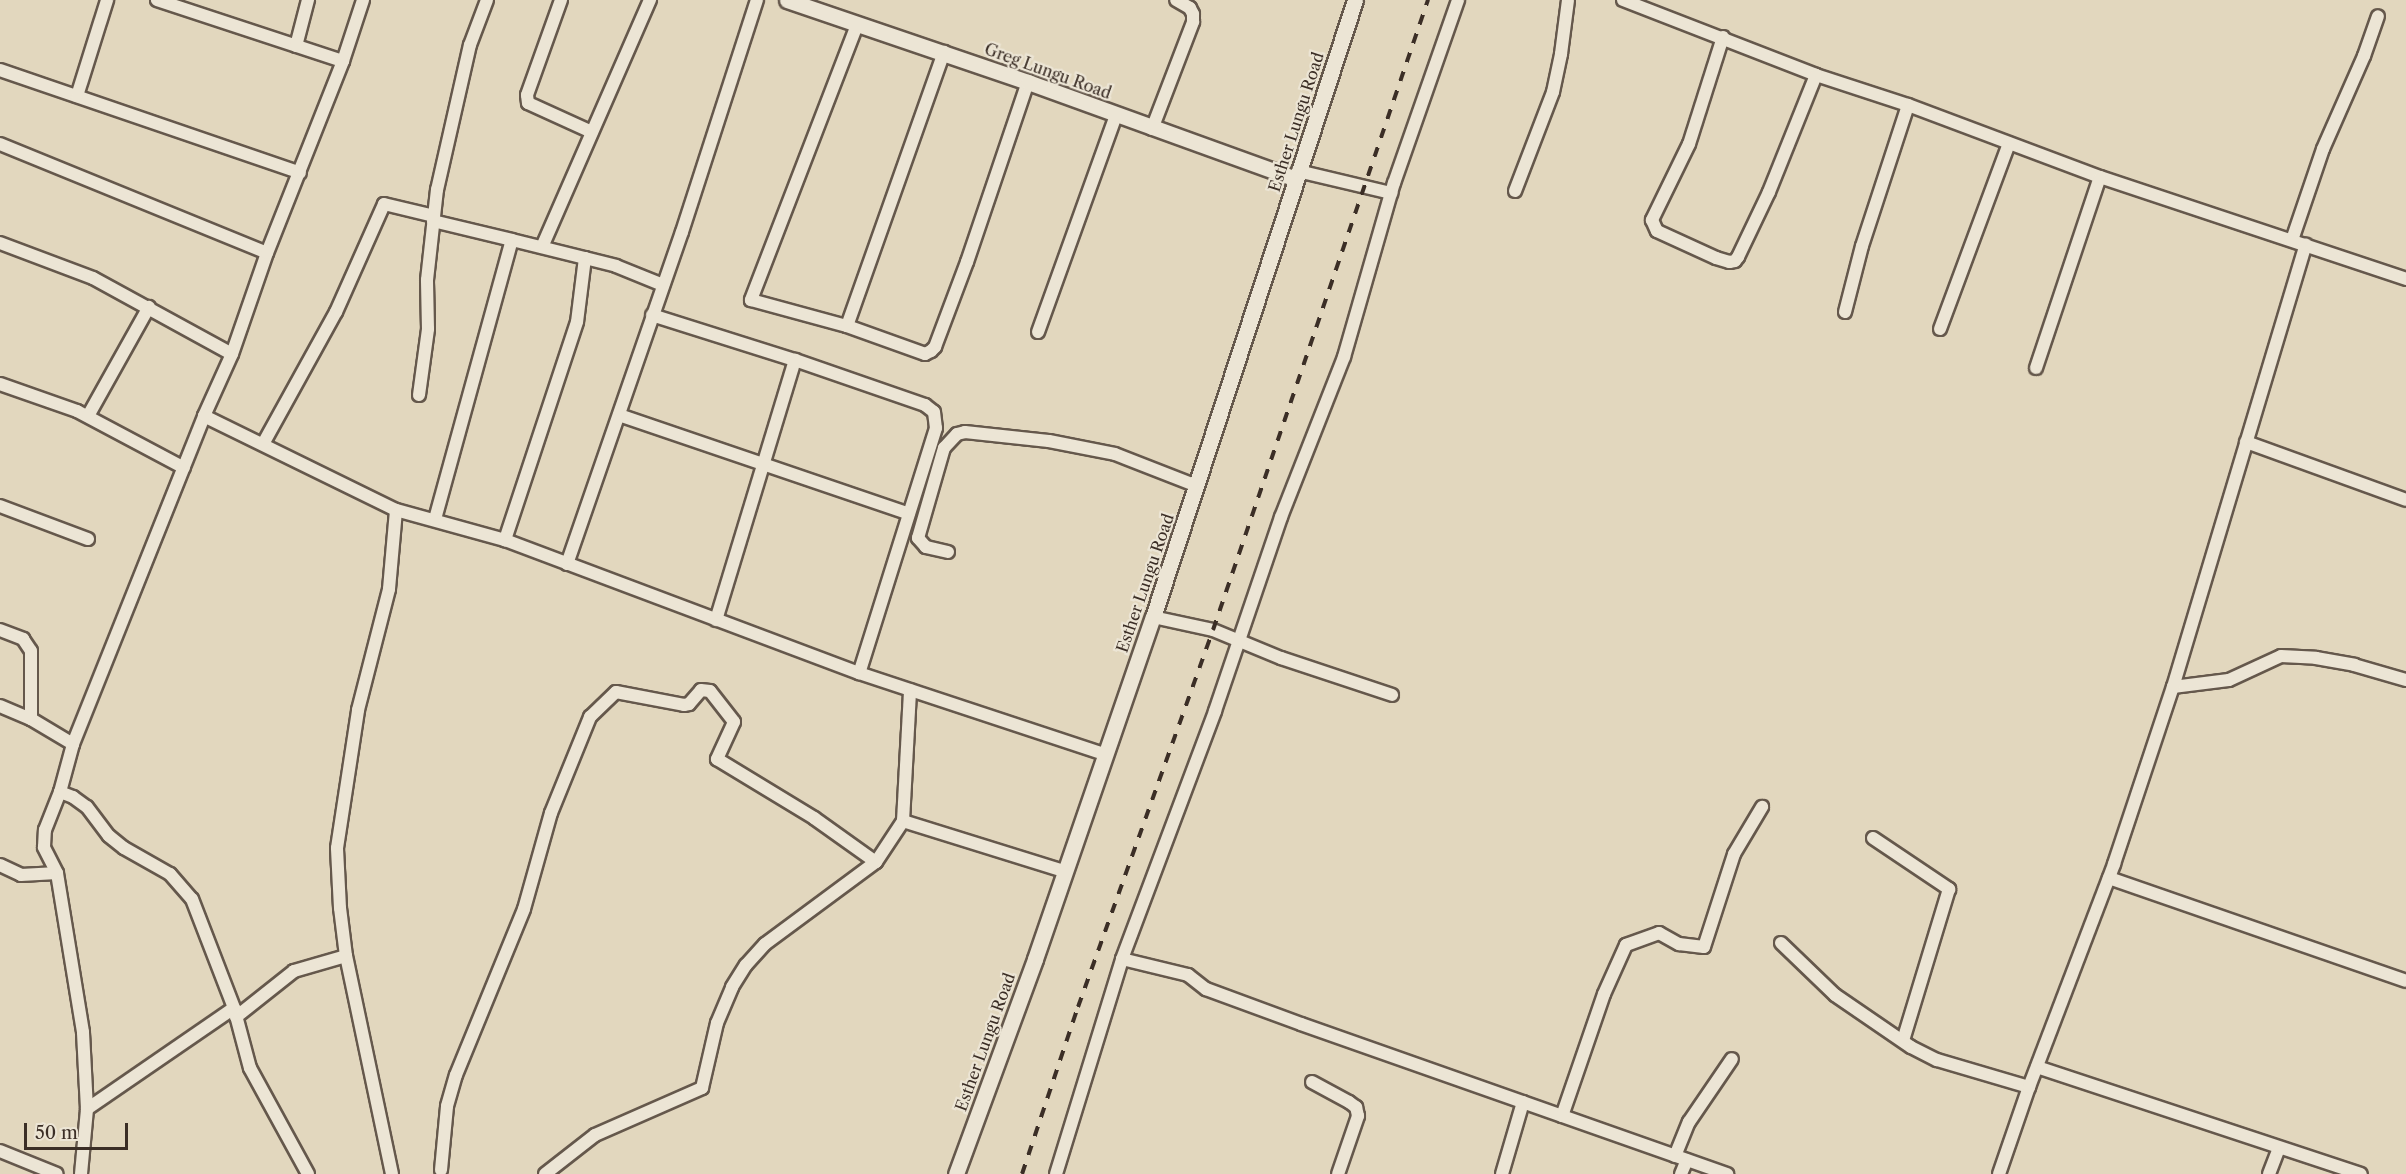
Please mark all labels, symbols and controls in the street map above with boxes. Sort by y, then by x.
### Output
street label: Greg Lungu Road [982,39,1114,103]
street label: Esther Lungu Road [1264,50,1328,194]
street label: Esther Lungu Road [1112,511,1178,655]
street label: Esther Lungu Road [951,970,1019,1114]
scale bar [27,1111,130,1149]
text: 50 m [35,1122,78,1144]

